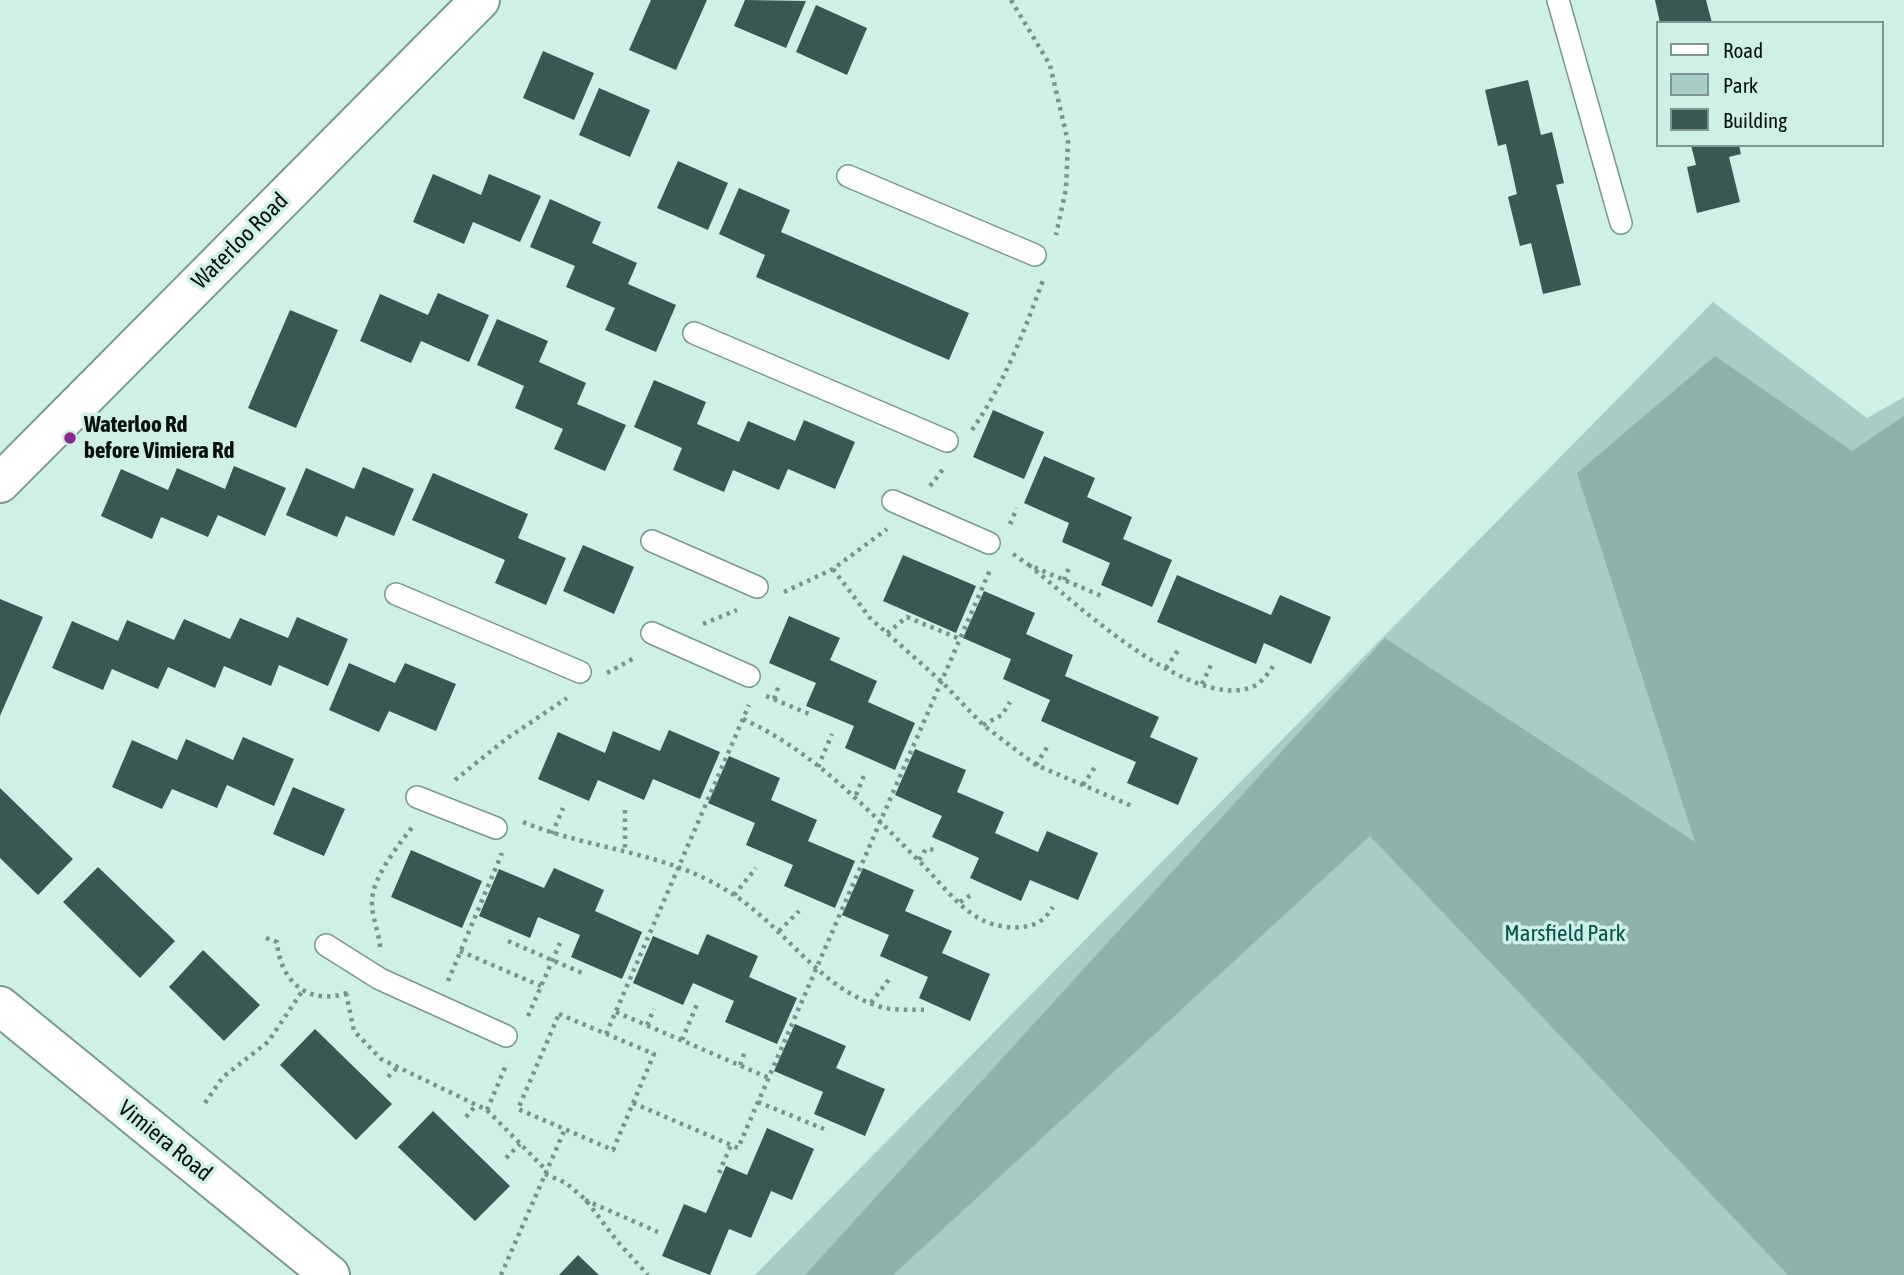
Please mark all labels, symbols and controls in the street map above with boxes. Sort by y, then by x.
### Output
legend [1656,21,1883,147]
text: Road [1723,38,1763,62]
text: Park [1723,73,1758,97]
text: Building [1723,108,1787,132]
street label: Waterloo Road [186,187,294,295]
place label: Waterloo Rd before Vimiera Rd [84,411,234,465]
marker: Waterloo Rd before Vimiera Rd [62,430,78,446]
park label: Marsfield Park [1504,920,1626,948]
street label: Vimiera Road [112,1095,218,1187]

